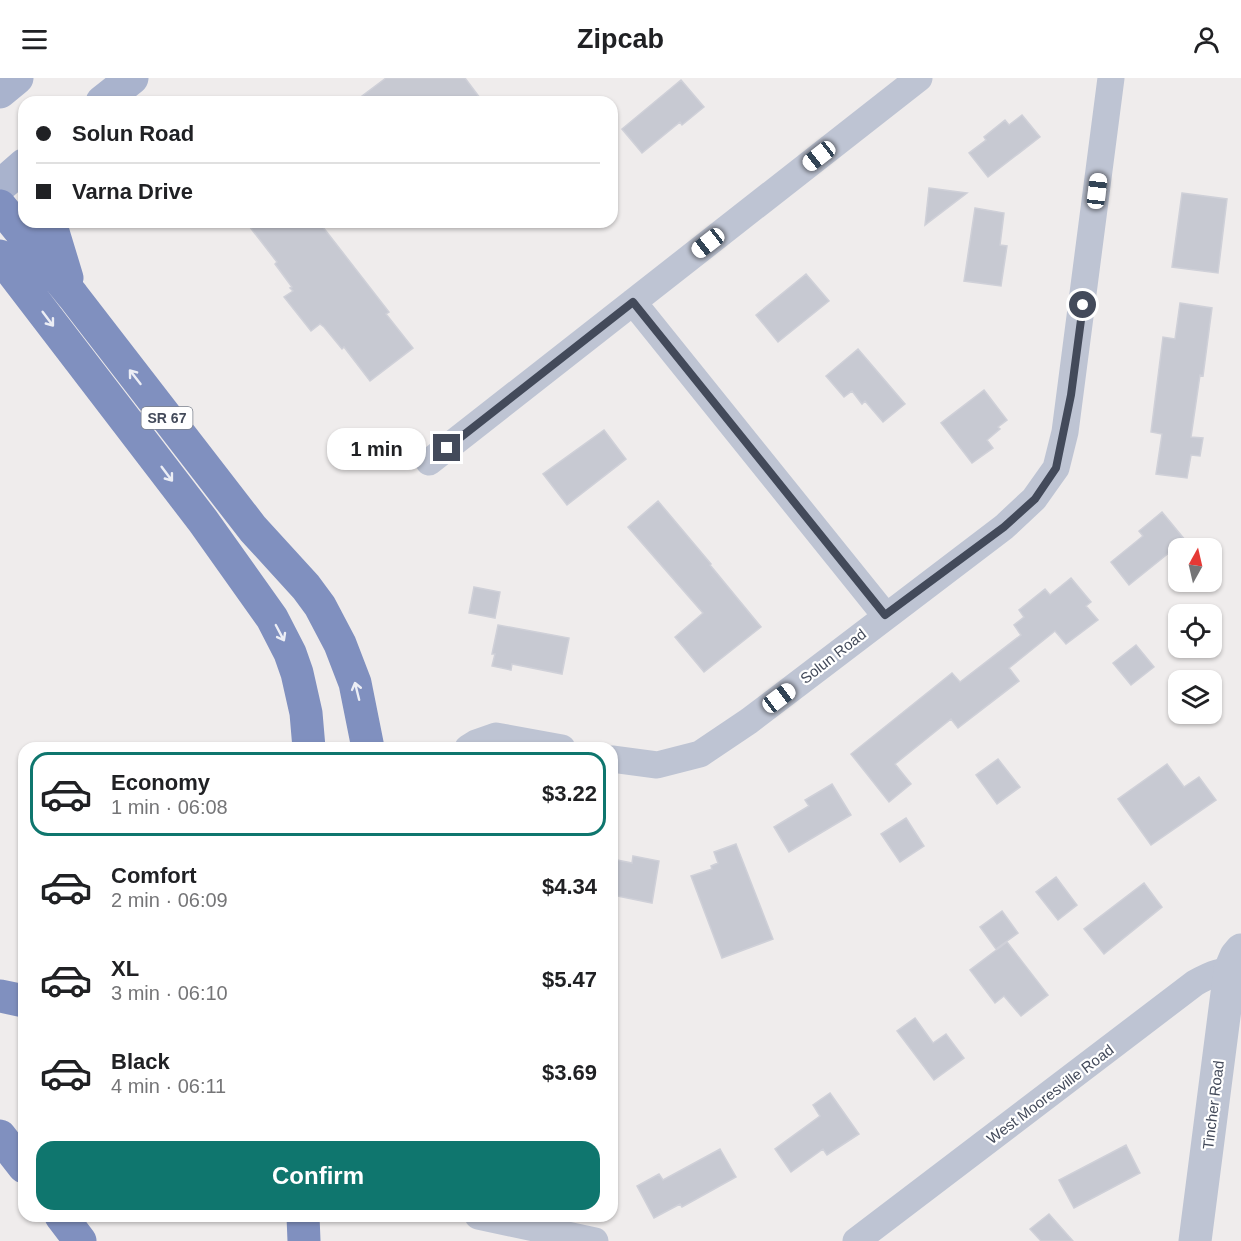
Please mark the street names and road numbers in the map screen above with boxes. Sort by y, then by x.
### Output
road number: SR 67 [142,407,192,429]
street label: Solun Road [797,625,869,687]
street label: West Mooresville Road [983,1041,1117,1147]
street label: Tincher Road [1199,1060,1227,1150]

